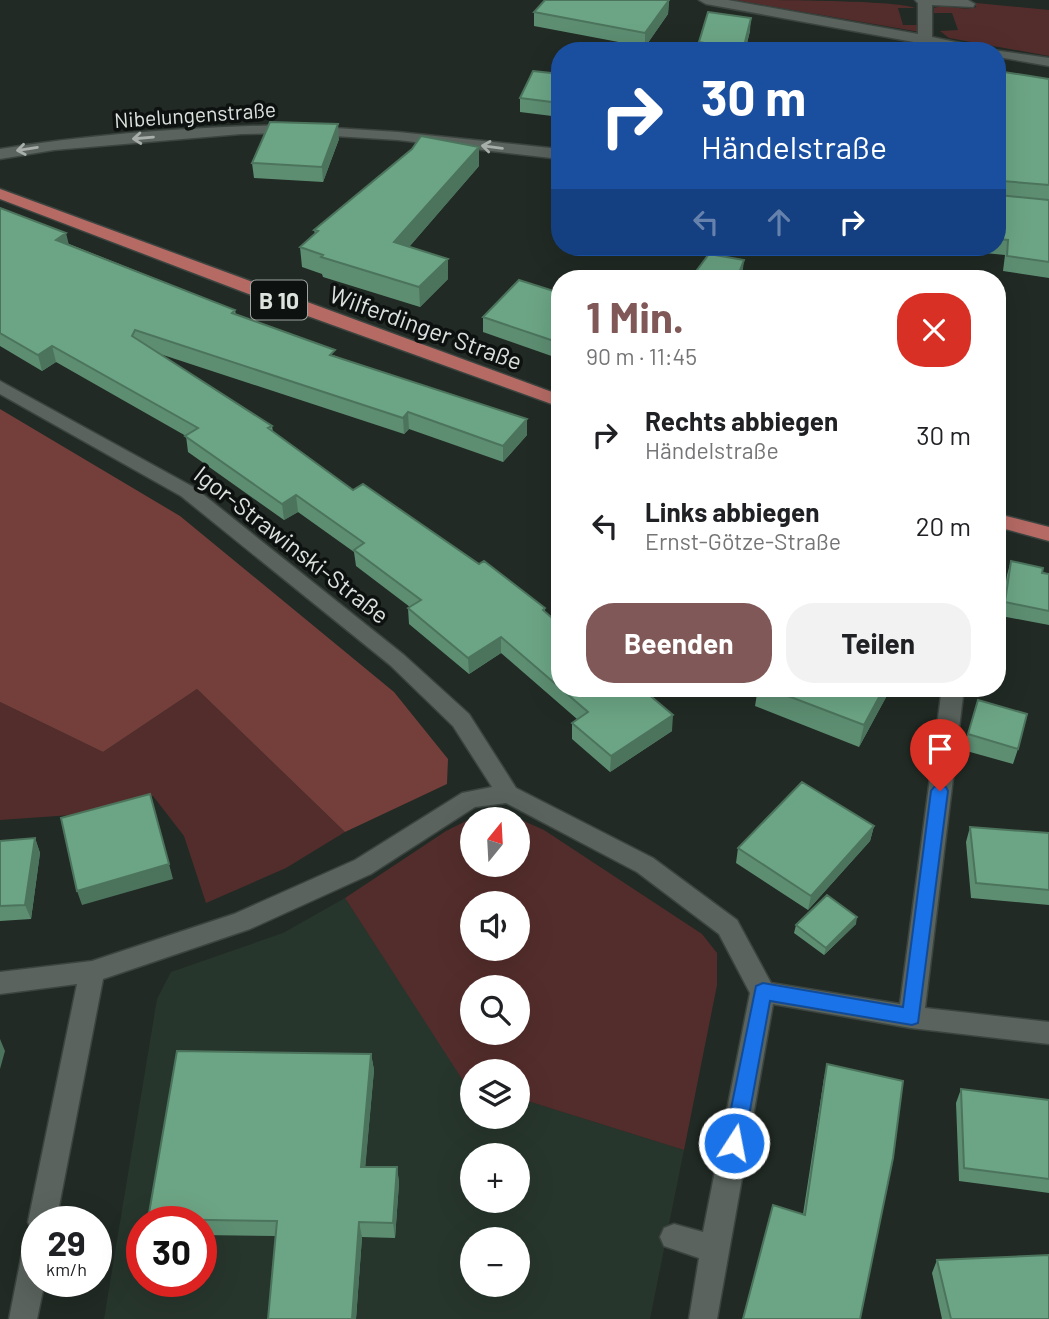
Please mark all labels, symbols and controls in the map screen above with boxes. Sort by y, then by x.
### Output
text: 30 m [701,67,806,126]
icon: right [586,70,677,161]
street label: Nibelungenstraße [113,96,277,132]
text: Händelstraße [701,127,887,165]
one-way arrow [133,132,155,145]
one-way arrow [481,140,504,153]
one-way arrow [16,143,39,156]
icon: left [687,203,725,241]
icon: ahead [760,203,798,241]
icon: right [833,203,871,241]
street label: Wilferdinger Straße [326,279,526,375]
road number: B 10 [251,280,307,320]
text: 1 Min. [586,291,684,341]
button: close [897,293,971,367]
text: 90 m · 11:45 [586,342,697,370]
text: Rechts abbiegen [645,405,838,436]
icon: right [586,416,624,454]
text: 30 m [916,419,971,450]
text: Händelstraße [645,436,779,464]
street label: Igor-Strawinski-Straße [189,459,395,629]
text: Links abbiegen [645,496,819,527]
icon: left [586,507,624,545]
text: 20 m [916,510,971,541]
text: Ernst-Götze-Straße [645,527,841,555]
button: Beenden [586,603,772,683]
button: Teilen [786,603,971,683]
pin [910,719,970,791]
icon: arrive [921,730,959,768]
north arrow [460,807,530,877]
map controls [460,807,530,1297]
button: sound [460,891,530,961]
button: search [460,975,530,1045]
button: layers [460,1059,530,1129]
position arrow [697,1106,771,1180]
button: + [460,1143,530,1213]
speed limit sign: 30 [126,1206,217,1297]
text: 29 [47,1221,86,1263]
button: − [460,1227,530,1297]
text: km/h [46,1258,87,1280]

